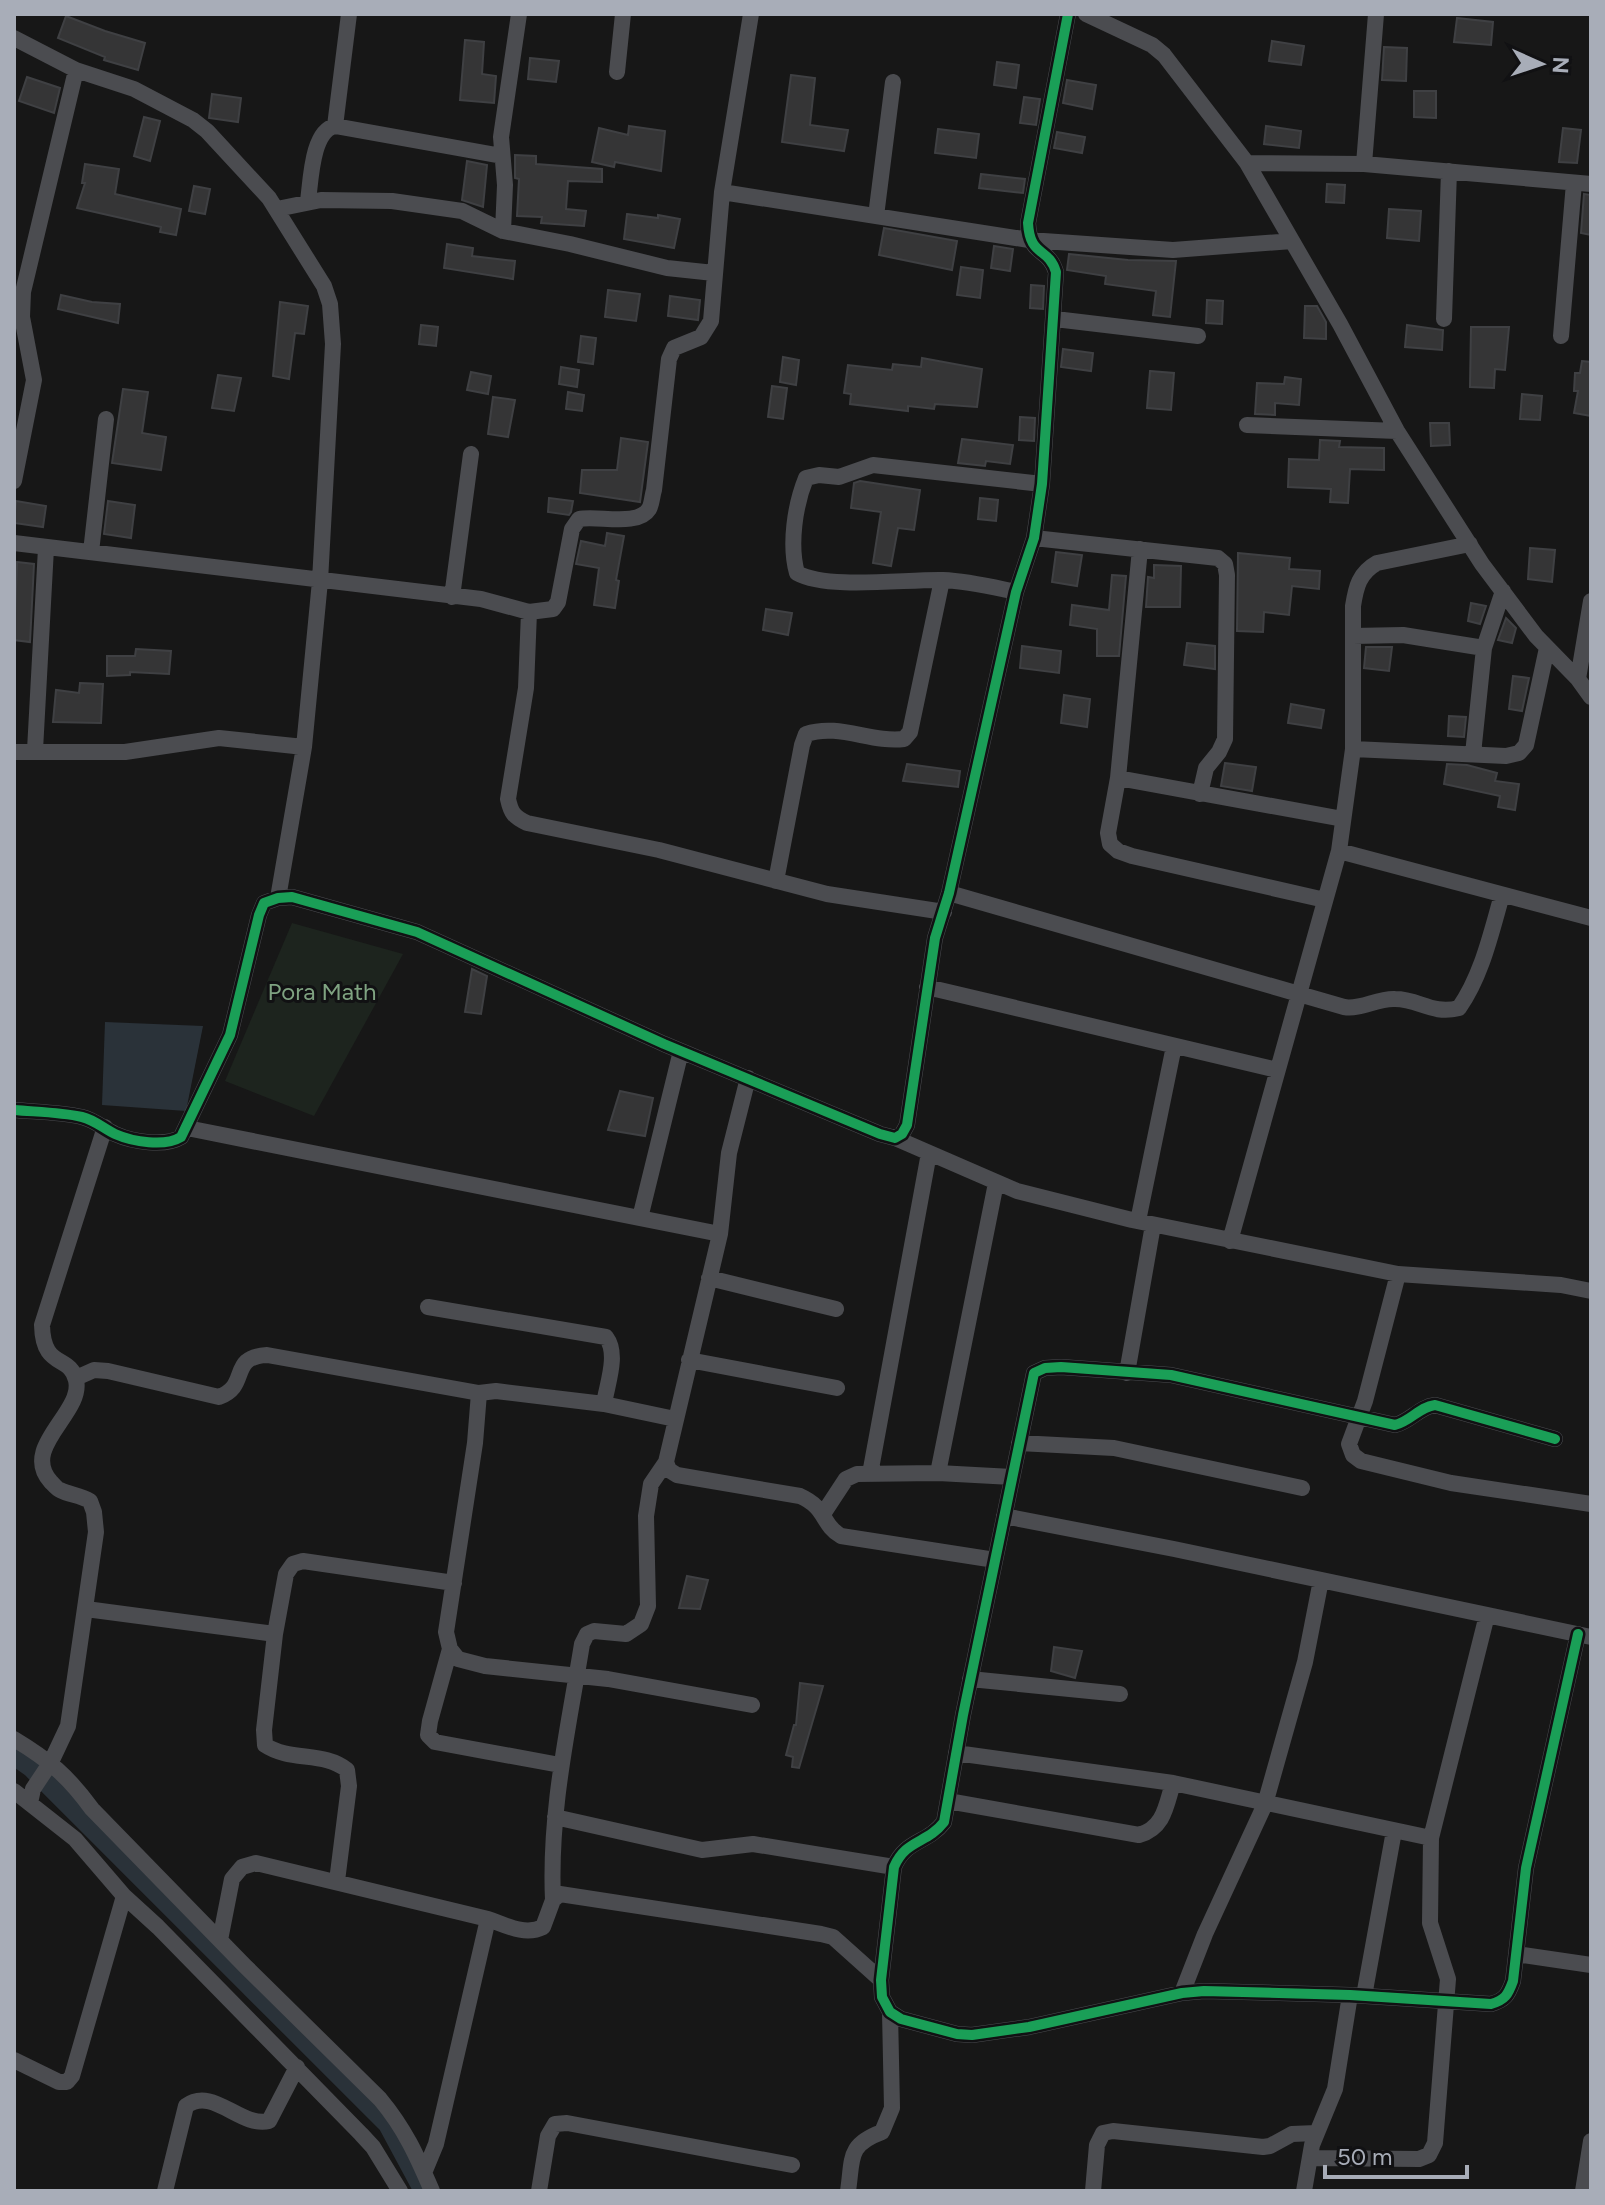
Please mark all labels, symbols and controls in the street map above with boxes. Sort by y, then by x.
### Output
north arrow [1501,24,1581,104]
text: N [1547,56,1574,74]
park label: Pora Math [268,977,376,1006]
scale bar [1325,2129,1467,2179]
text: 50 m [1337,2142,1393,2171]

